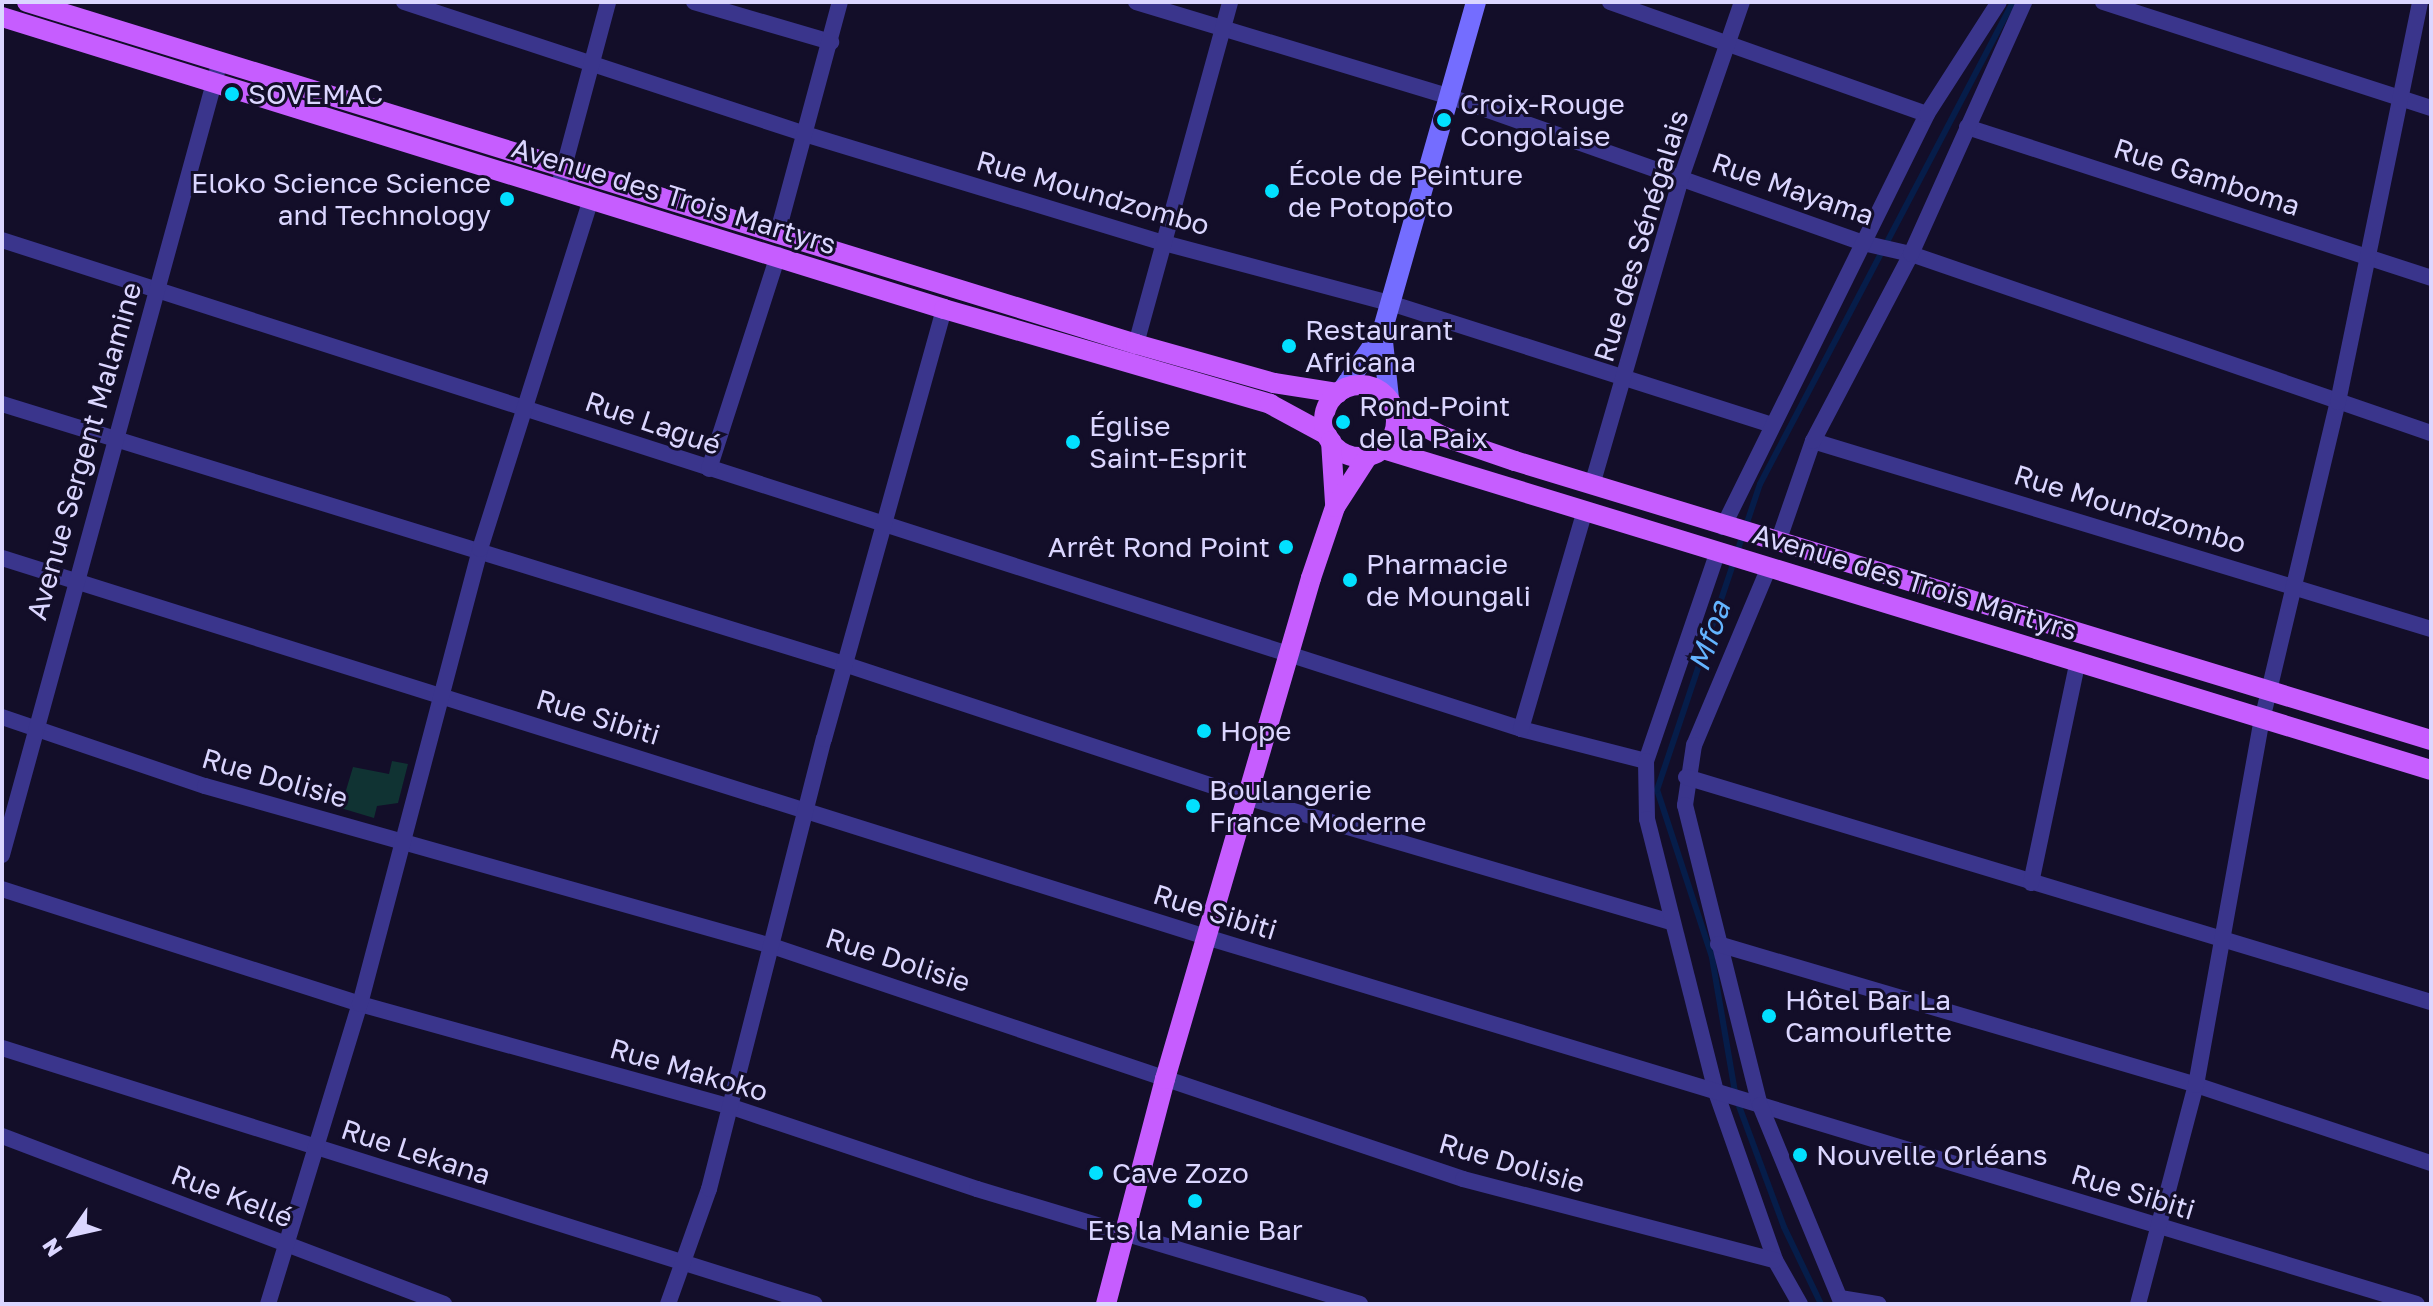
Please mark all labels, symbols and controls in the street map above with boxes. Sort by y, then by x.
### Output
place label: SOVEMAC [248,77,383,111]
marker: SOVEMAC [223,85,241,103]
place label: Croix-Rouge Congolaise [1460,87,1625,153]
street label: Rue des Sénégalais [1587,106,1695,366]
marker: Croix-Rouge Congolaise [1435,111,1453,129]
street label: Avenue des Trois Martyrs [508,131,840,261]
street label: Rue Gamboma [2110,131,2304,223]
street label: Rue Moundzombo [973,144,1213,242]
street label: Rue Mayama [1708,146,1878,232]
place label: École de Peinture de Potopoto [1288,158,1523,224]
place label: Eloko Science Science and Technology [191,166,491,232]
marker: École de Peinture de Potopoto [1263,182,1281,200]
marker: Eloko Science Science and Technology [498,190,516,208]
street label: Avenue Sergent Malamine [20,278,148,624]
place label: Restaurant Africana [1305,313,1453,379]
marker: Restaurant Africana [1280,337,1298,355]
street label: Rue Lagué [581,384,725,462]
place label: Rond-Point de la Paix [1359,389,1510,455]
place label: Église Saint-Esprit [1089,409,1247,475]
marker: Rond-Point de la Paix [1334,413,1352,431]
marker: Église Saint-Esprit [1064,433,1082,451]
street label: Rue Moundzombo [2010,458,2250,560]
street label: Avenue des Trois Martyrs [1749,517,2081,647]
place label: Arrêt Rond Point [1048,530,1270,564]
marker: Arrêt Rond Point [1277,538,1295,556]
place label: Pharmacie de Moungali [1366,547,1531,613]
marker: Pharmacie de Moungali [1341,571,1359,589]
water label: Mfoa [1680,596,1738,676]
street label: Rue Sibiti [532,682,664,752]
place label: Hope [1220,714,1292,748]
marker: Hope [1195,722,1213,740]
street label: Rue Dolisie [198,741,352,815]
place label: Boulangerie France Moderne [1209,773,1427,839]
marker: Boulangerie France Moderne [1184,797,1202,815]
street label: Rue Sibiti [1149,877,1281,947]
street label: Rue Dolisie [821,921,975,999]
place label: Hôtel Bar La Camouflette [1785,983,1952,1049]
marker: Hôtel Bar La Camouflette [1760,1007,1778,1025]
street label: Rue Makoko [606,1031,772,1109]
street label: Rue Lekana [337,1112,495,1192]
street label: Rue Dolisie [1435,1126,1589,1200]
place label: Nouvelle Orléans [1816,1138,2048,1172]
marker: Nouvelle Orléans [1791,1146,1809,1164]
place label: Cave Zozo [1112,1156,1249,1190]
street label: Rue Kellé [166,1157,298,1235]
street label: Rue Sibiti [2067,1157,2199,1227]
marker: Cave Zozo [1087,1164,1105,1182]
marker: Ets la Manie Bar [1186,1192,1204,1210]
north arrow [32,1194,112,1274]
place label: Ets la Manie Bar [1087,1213,1303,1247]
text: N [36,1233,68,1262]

